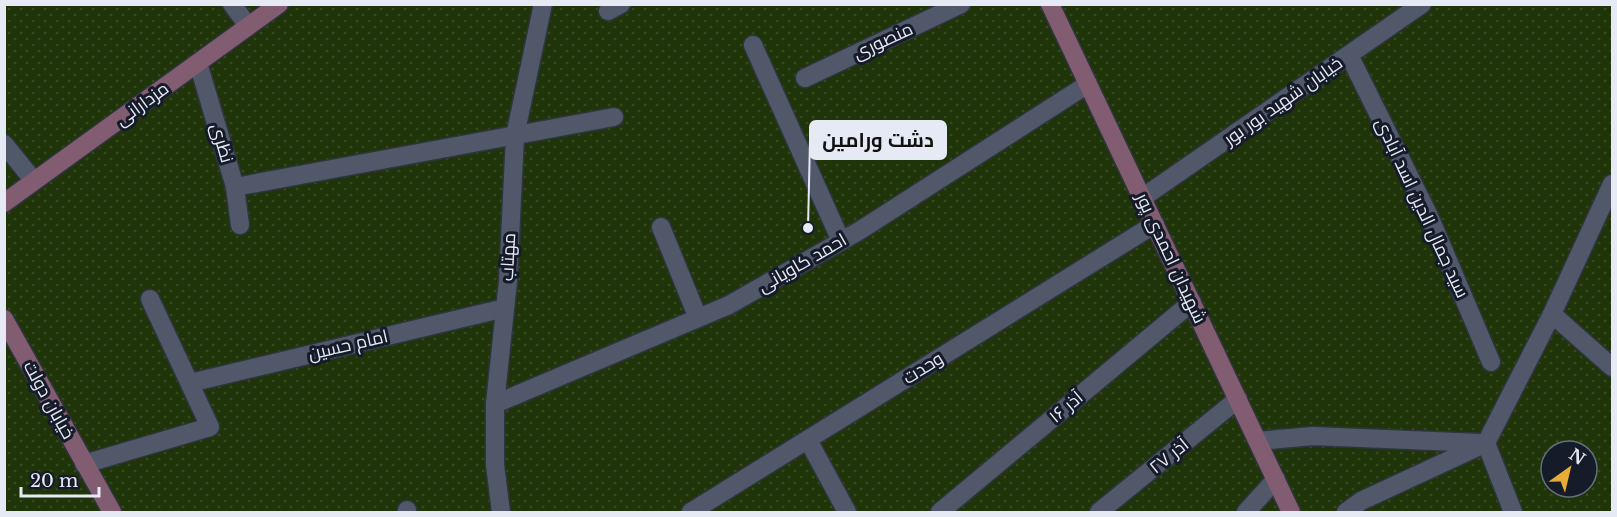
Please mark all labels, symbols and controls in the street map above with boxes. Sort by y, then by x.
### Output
street label: منصوری [850,18,916,64]
street label: خیابان شهید بور بور [1219,52,1347,151]
street label: مزدارانی [111,77,173,131]
street label: سید جمال الدین اسد آبادی [1371,115,1473,301]
street label: نظری [206,121,238,165]
callout: دشت ورامین [810,121,946,159]
text: دشت ورامین [822,128,934,152]
street label: شهیدان احمدی پور [1130,188,1211,327]
street label: احمد کاویانی [754,229,850,297]
street label: مهتاب [496,232,520,282]
street label: امام حسین [306,325,390,366]
street label: وحدت [899,347,947,389]
street label: خیابان دولت [19,357,79,443]
street label: ۱۶ آذر [1045,386,1088,428]
street label: ۲۷ آذر [1145,433,1193,478]
north arrow [1539,439,1599,499]
text: N [1566,444,1589,469]
scale bar [21,460,99,498]
text: 20 m [30,470,78,492]

